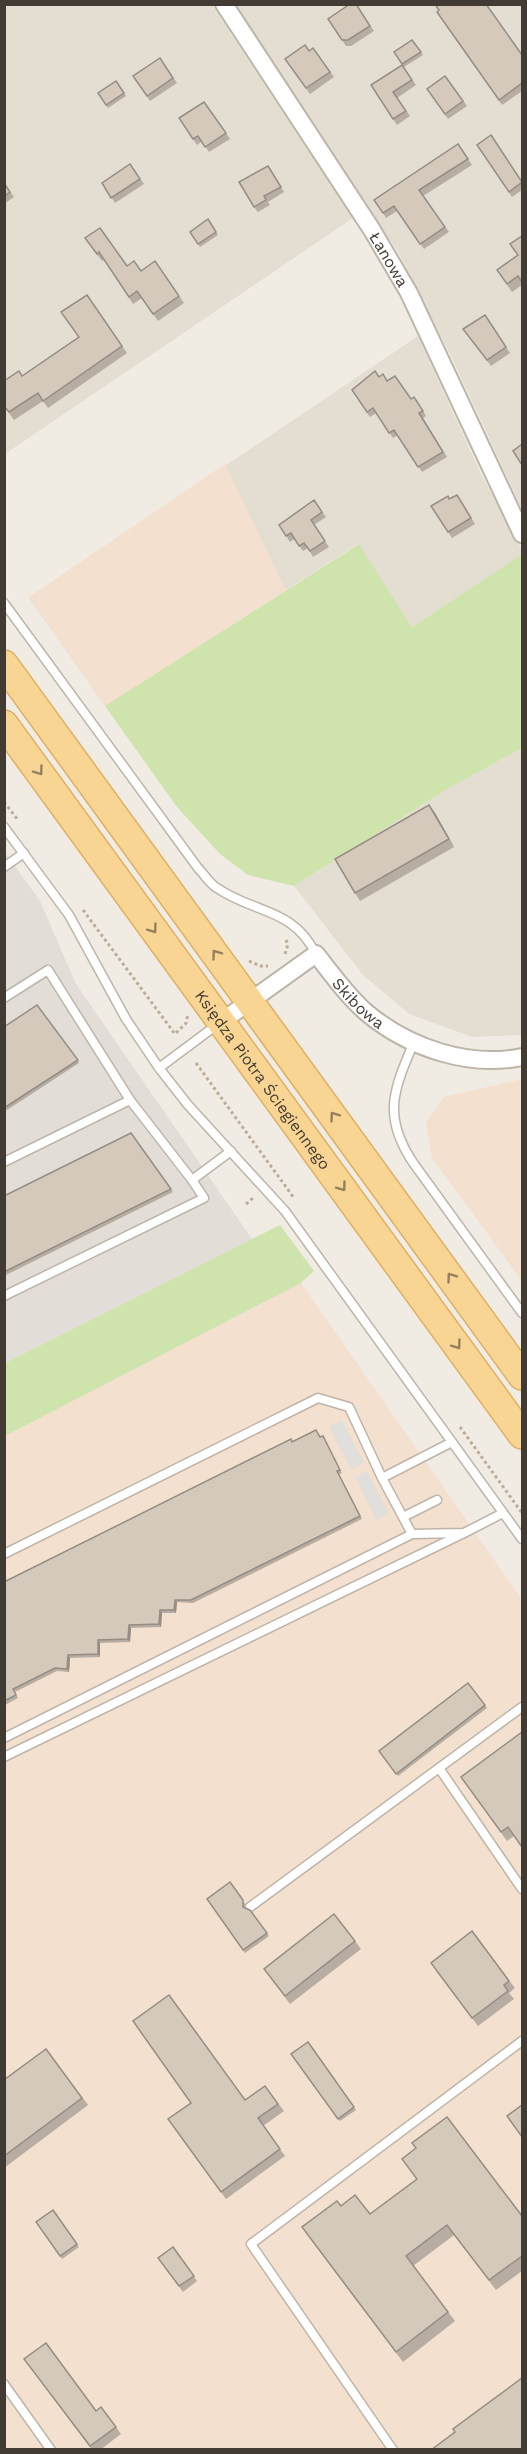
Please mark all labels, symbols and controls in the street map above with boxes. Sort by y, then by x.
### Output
street label: Łanowa [365,228,412,290]
one-way arrow [32,765,43,776]
one-way arrow [146,922,157,933]
one-way arrow [212,949,223,960]
street label: Skibowa [328,974,388,1033]
street label: Księdza Piotra Ściegiennego [191,986,334,1173]
one-way arrow [330,1112,341,1123]
one-way arrow [335,1181,346,1192]
one-way arrow [447,1273,458,1284]
one-way arrow [450,1339,461,1350]

